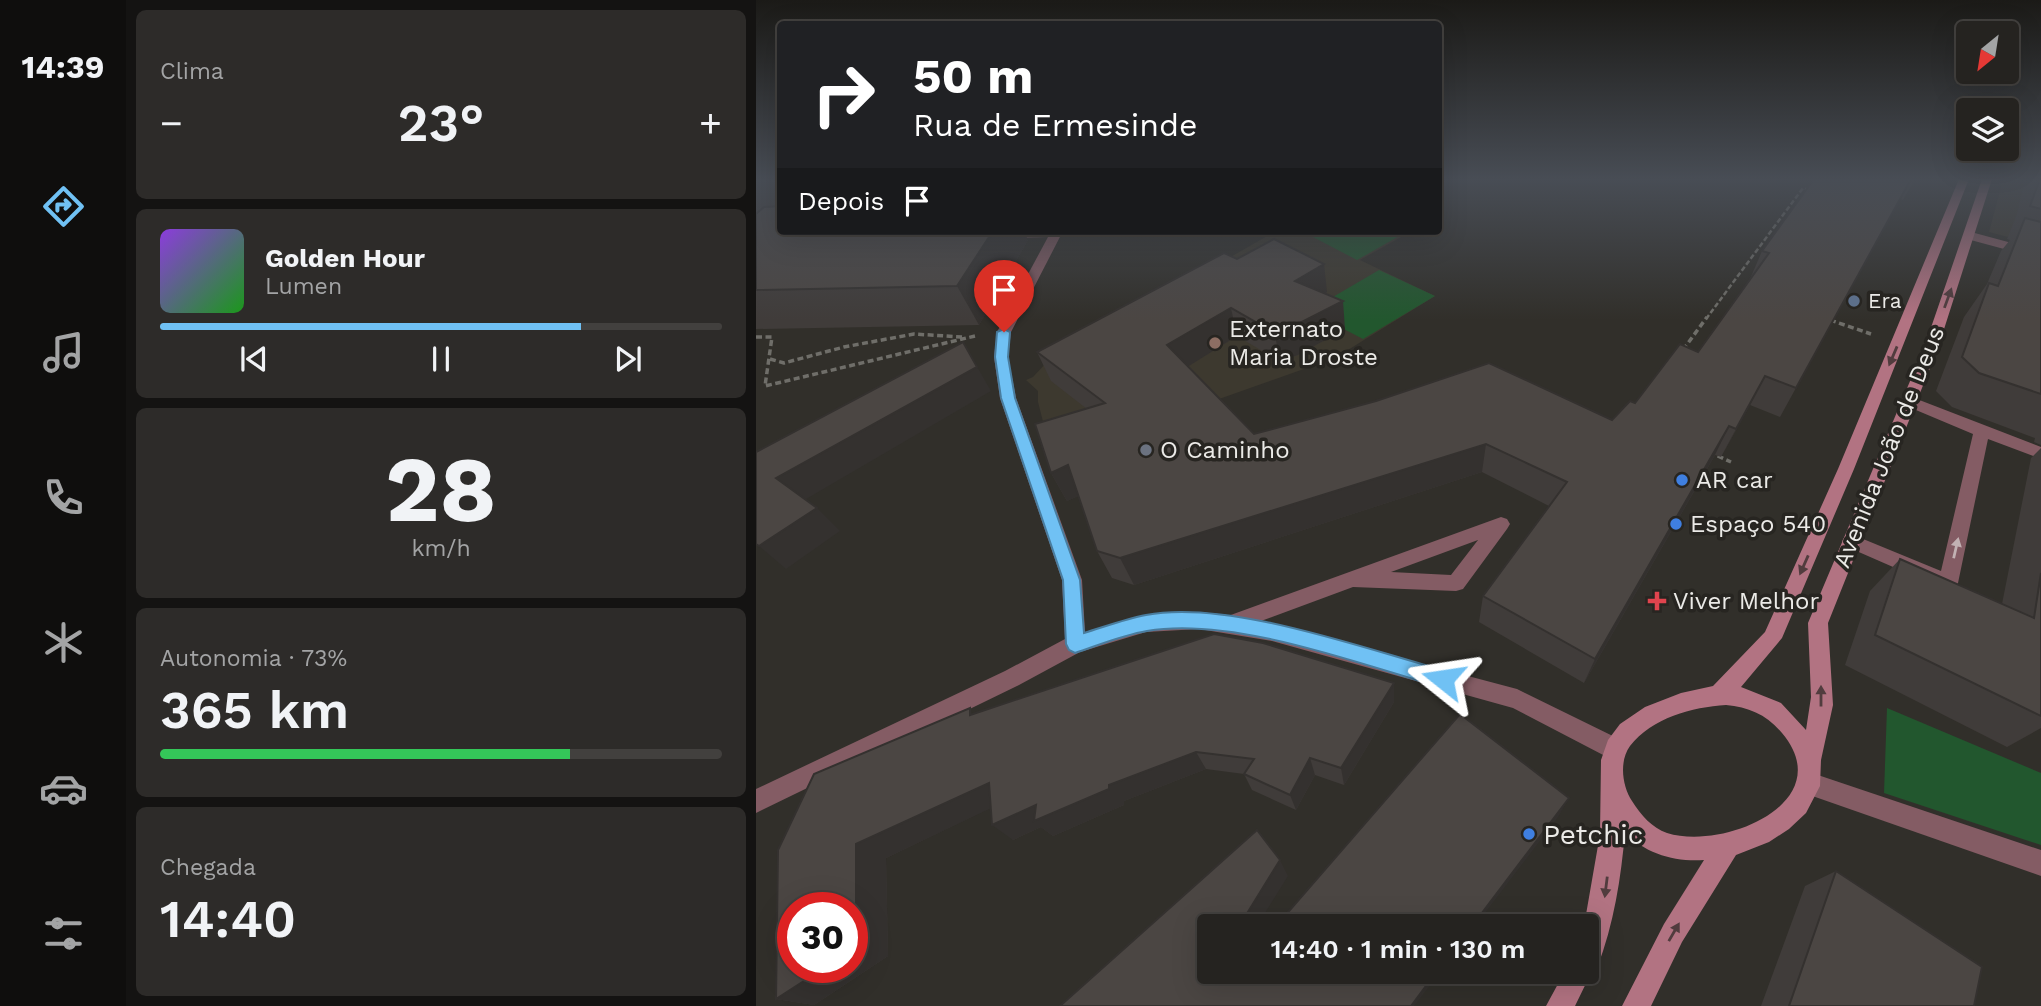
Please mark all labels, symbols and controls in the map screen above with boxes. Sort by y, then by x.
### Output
north arrow [1956,21,2020,84]
map controls [1956,21,2019,161]
text: 50 m [913,47,1033,105]
text: 14:39 [22,48,104,86]
icon: right [798,49,889,140]
text: Clima [160,58,224,85]
text: 23° [398,93,484,154]
button: layers [1956,98,2019,161]
text: − [160,101,183,145]
text: + [699,101,722,145]
text: Rua de Ermesinde [913,106,1198,144]
icon: directions [39,182,88,231]
icon: arrive [898,182,936,220]
text: Depois [798,186,884,216]
text: Golden Hour [265,243,425,273]
pin [974,260,1034,332]
icon: arrive [985,271,1023,309]
text: Lumen [265,273,342,300]
one-way arrow [1943,287,1954,308]
place label: Era [1868,288,1902,313]
marker: Era [1846,293,1862,309]
place label: Externato Maria Droste [1229,315,1378,371]
street label: Avenida João de Deus [1828,322,1950,572]
icon: music [39,328,88,377]
marker: Externato Maria Droste [1207,335,1223,351]
icon: previous [235,340,273,378]
icon: pause [422,340,460,378]
icon: next [609,340,647,378]
one-way arrow [1887,346,1899,366]
text: 28 [385,436,497,543]
place label: O Caminho [1160,436,1290,464]
marker: O Caminho [1138,442,1154,458]
place label: AR car [1696,466,1773,494]
marker: AR car [1674,472,1690,488]
icon: phone [39,473,88,522]
place label: Espaço 540 [1690,510,1826,538]
marker: Espaço 540 [1668,516,1684,532]
text: km/h [411,535,471,562]
one-way arrow [1951,537,1962,559]
one-way arrow [1798,555,1810,575]
place label: Viver Melhor [1673,587,1819,615]
marker: Viver Melhor [1647,591,1667,611]
icon: climate [39,618,88,667]
position arrow [1406,642,1480,716]
text: Autonomia · 73% [160,645,347,672]
text: 365 km [160,680,349,741]
one-way arrow [1815,685,1827,707]
icon: car [39,764,88,813]
place label: Petchic [1543,818,1643,851]
marker: Petchic [1521,826,1537,842]
text: Chegada [160,854,256,881]
one-way arrow [1600,876,1611,898]
text: 14:40 [160,889,296,950]
speed limit sign: 30 [777,892,868,983]
icon: filters [39,909,88,958]
one-way arrow [1668,922,1680,942]
text: 14:40 · 1 min · 130 m [1271,934,1525,964]

